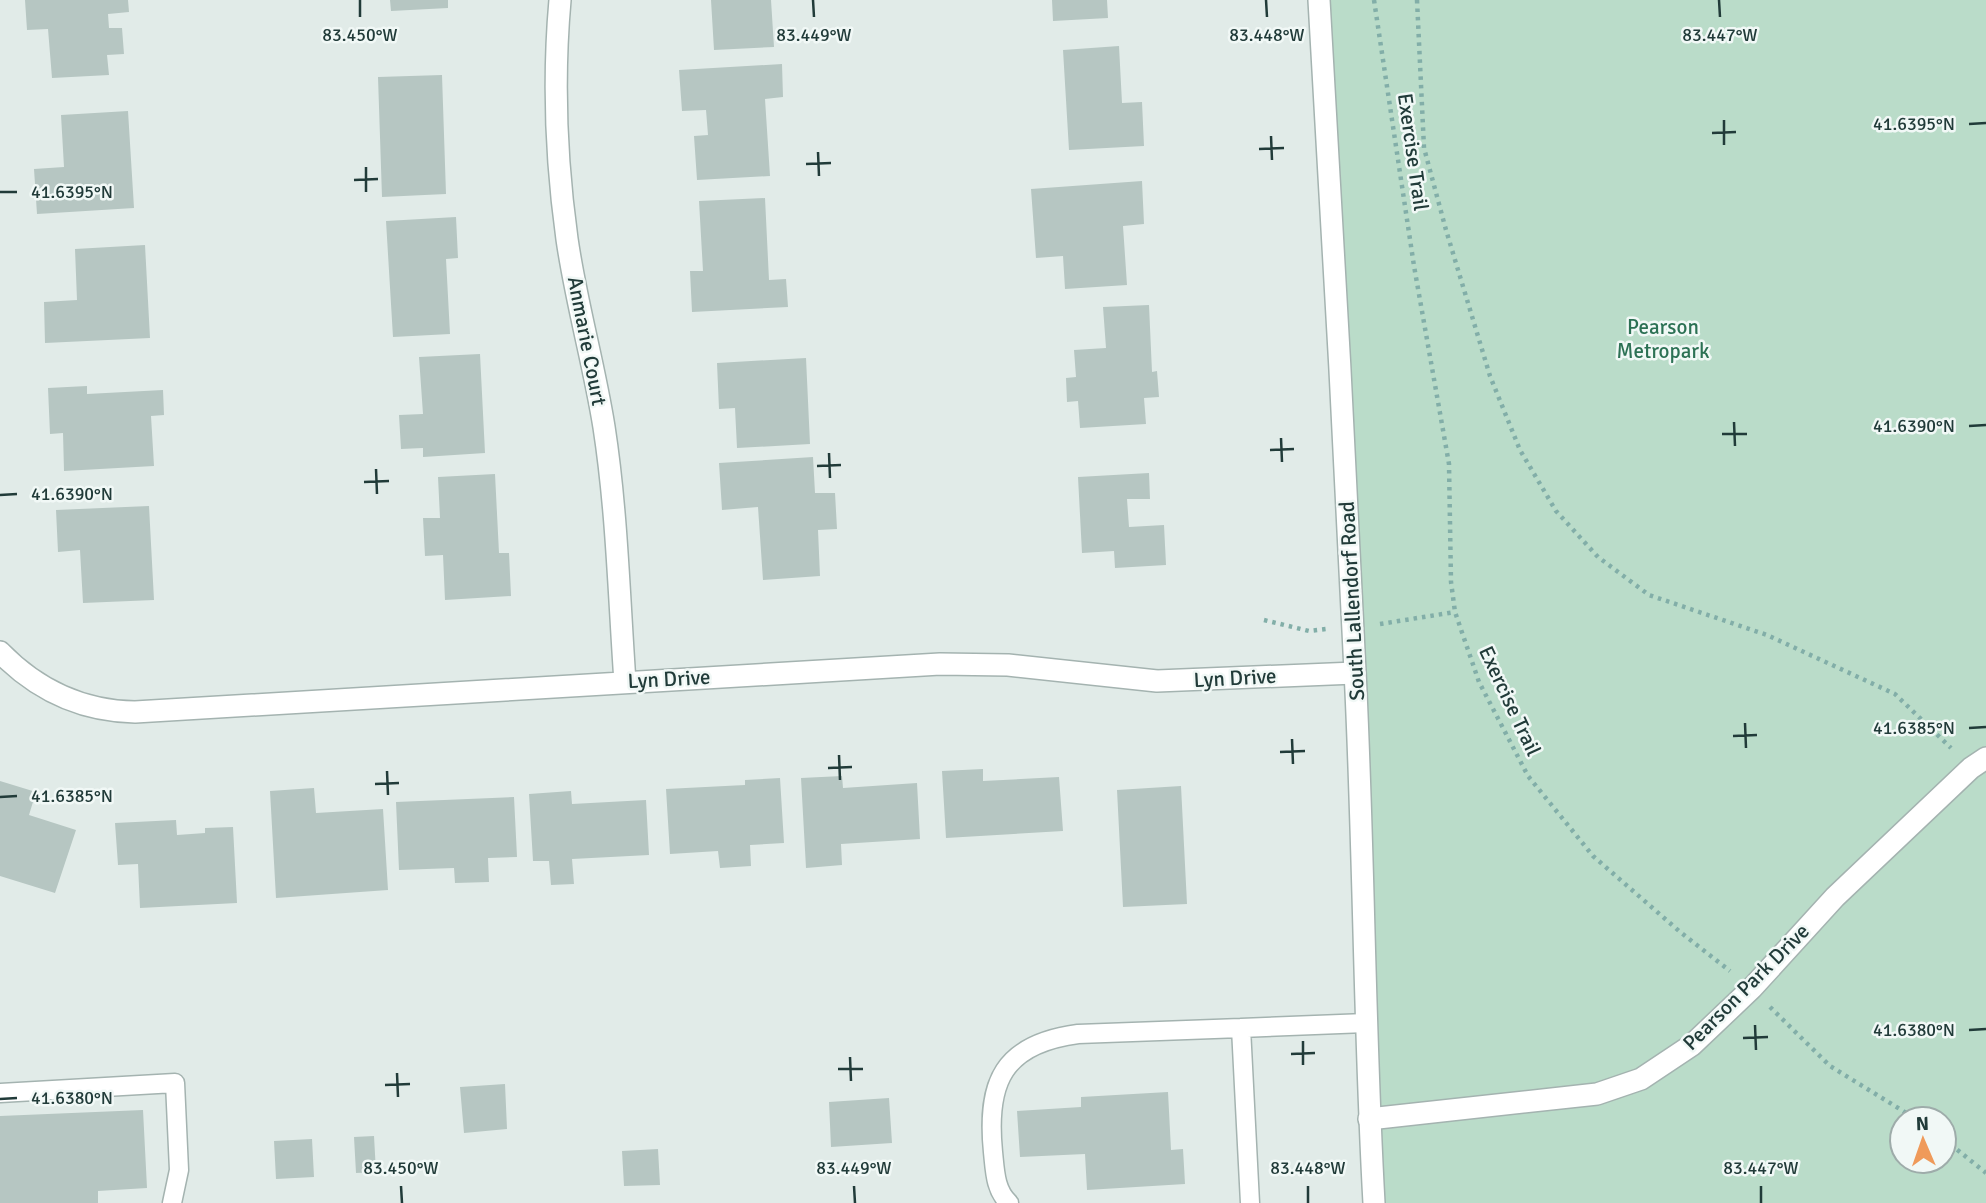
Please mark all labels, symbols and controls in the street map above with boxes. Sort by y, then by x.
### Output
text: 83.450°W [322,24,398,46]
text: 83.449°W [776,24,852,46]
text: 83.448°W [1229,24,1305,46]
text: 83.447°W [1682,24,1758,46]
street label: Exercise Trail [1392,91,1434,213]
text: 41.6395°N [1873,113,1955,135]
text: 41.6395°N [31,181,113,203]
street label: Anmarie Court [562,274,612,408]
park label: Pearson Metropark [1616,314,1710,364]
text: 41.6390°N [1873,415,1955,437]
text: 41.6390°N [31,483,113,505]
street label: South Lallendorf Road [1334,501,1370,701]
street label: Exercise Trail [1473,642,1547,760]
street label: Lyn Drive [1193,663,1277,693]
street label: Lyn Drive [627,664,711,694]
text: 41.6385°N [1873,717,1955,739]
text: 41.6385°N [31,785,113,807]
street label: Pearson Park Drive [1677,918,1815,1056]
text: 41.6380°N [1873,1019,1955,1041]
text: 41.6380°N [31,1087,113,1109]
north arrow [1888,1105,1958,1175]
text: N [1915,1112,1929,1136]
text: 83.450°W [363,1157,439,1179]
text: 83.449°W [816,1157,892,1179]
text: 83.448°W [1270,1157,1346,1179]
text: 83.447°W [1723,1157,1799,1179]

